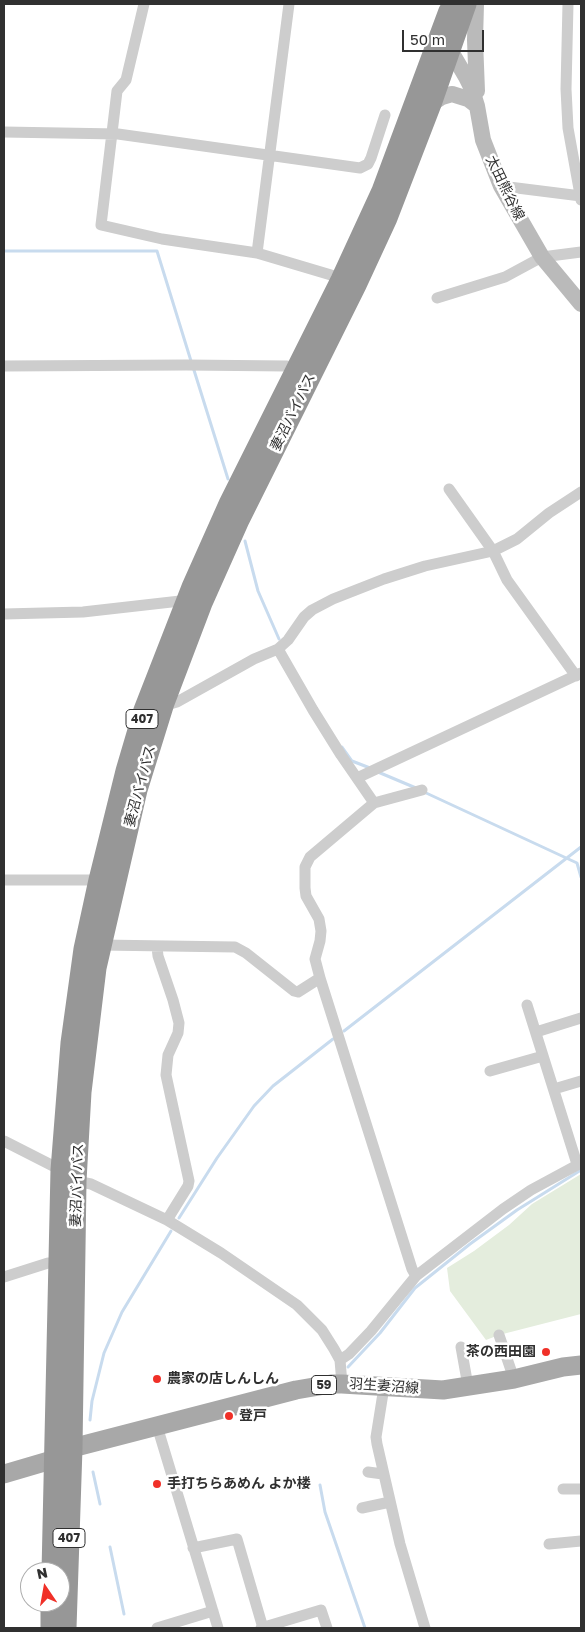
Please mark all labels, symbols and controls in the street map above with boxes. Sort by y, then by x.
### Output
scale bar [405,20,488,52]
text: 50 m [410,30,445,48]
street label: 太田熊谷線 [482,153,528,223]
street label: 妻沼バイパス [267,371,319,453]
road number: 407 [126,710,158,729]
street label: 妻沼バイパス [121,743,159,829]
street label: 妻沼バイパス [67,1143,87,1227]
place label: 茶の西田園 [466,1344,536,1360]
marker: 茶の西田園 [540,1346,552,1358]
place label: 農家の店しんしん [167,1371,279,1387]
marker: 農家の店しんしん [151,1373,163,1385]
street label: 羽生妻沼線 [348,1375,420,1397]
road number: 59 [312,1376,336,1394]
place label: 登戸 [239,1408,267,1424]
marker: 登戸 [223,1410,235,1422]
place label: 手打ちらあめん よか楼 [167,1476,310,1492]
marker: 手打ちらあめん よか楼 [151,1478,163,1490]
road number: 407 [53,1529,85,1548]
north arrow [20,1562,70,1612]
text: N [35,1563,49,1582]

